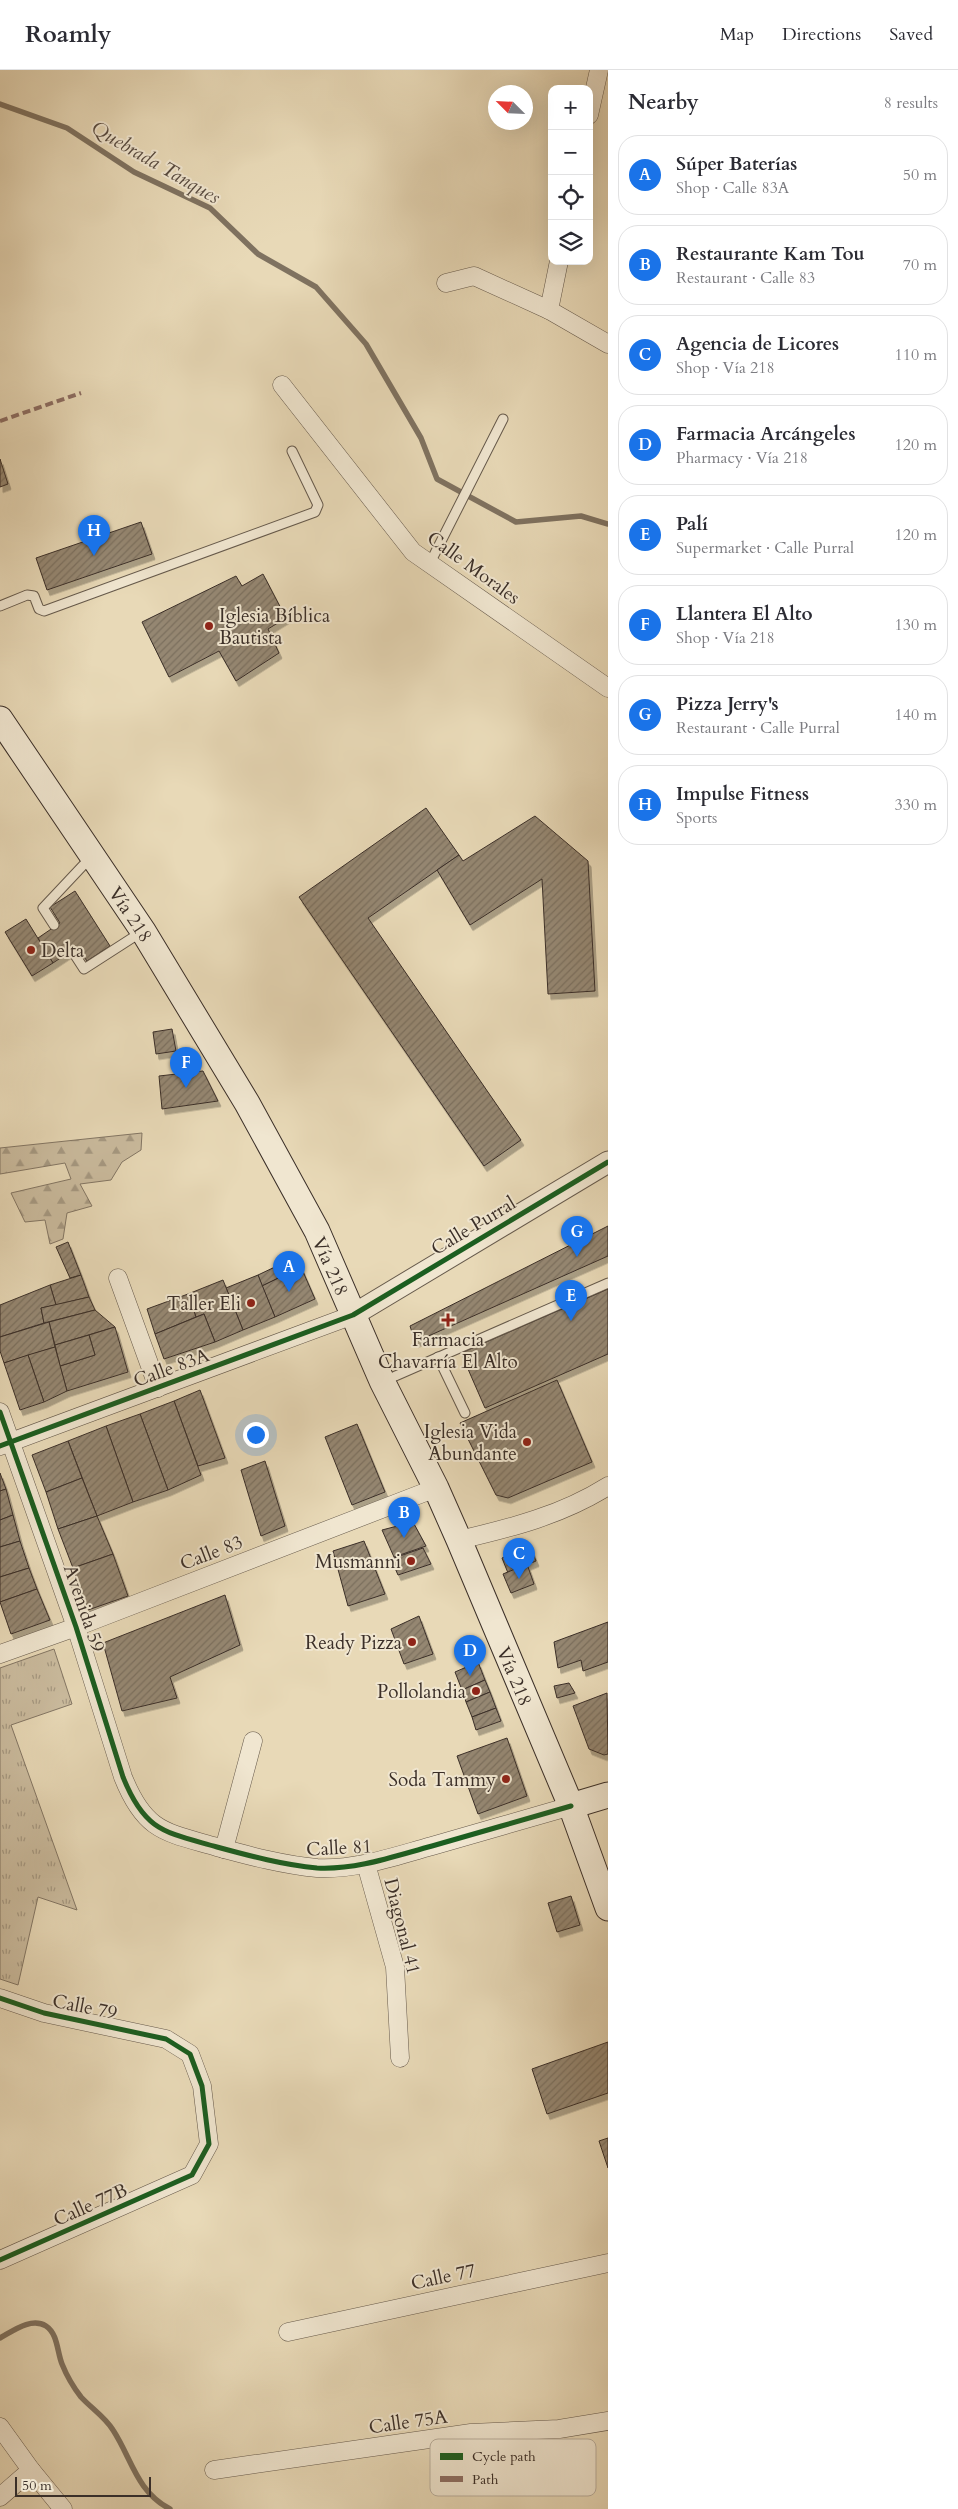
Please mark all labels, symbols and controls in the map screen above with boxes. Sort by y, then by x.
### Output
text: Roamly [25,18,111,51]
text: Map [720,22,754,47]
text: Directions [782,22,861,47]
text: Saved [889,22,933,47]
north arrow [488,85,533,130]
map controls [548,85,593,265]
button: + [548,85,593,130]
text: Nearby [628,88,699,117]
text: 8 results [884,92,938,114]
water label: Quebrada Tanques [86,115,225,210]
button: − [548,130,593,175]
text: Súper Baterías [676,151,797,177]
text: A [639,164,651,186]
text: 50 m [903,164,937,186]
button: locate [548,175,593,220]
text: Shop · Calle 83A [676,177,789,199]
button: layers [548,220,593,265]
text: Restaurante Kam Tou [676,241,865,267]
text: B [639,254,651,276]
text: 70 m [903,254,937,276]
text: Restaurant · Calle 83 [676,267,815,289]
text: Agencia de Licores [676,331,839,357]
text: C [639,344,651,366]
text: 110 m [895,344,937,366]
text: Shop · Vía 218 [676,357,775,379]
text: Farmacia Arcángeles [676,421,856,447]
text: D [638,434,652,456]
text: 120 m [895,434,937,456]
text: Pharmacy · Vía 218 [676,447,808,469]
text: Palí [676,511,708,537]
pin: H [78,515,110,556]
text: E [640,524,650,546]
text: 120 m [895,524,937,546]
street label: Calle Morales [422,525,525,610]
text: Supermarket · Calle Purral [676,537,854,559]
text: Llantera El Alto [676,601,813,627]
place label: Iglesia Bíblica Bautista [219,603,330,651]
text: F [640,614,650,636]
text: 130 m [895,614,937,636]
marker: Iglesia Bíblica Bautista [203,620,215,632]
text: Shop · Vía 218 [676,627,775,649]
text: Pizza Jerry's [676,691,779,717]
text: G [638,704,652,726]
text: 140 m [895,704,937,726]
text: Restaurant · Calle Purral [676,717,840,739]
text: Impulse Fitness [676,781,809,807]
text: H [638,794,652,816]
text: 330 m [895,794,937,816]
text: Sports [676,807,717,829]
street label: Vía 218 [102,882,158,947]
place label: Delta [41,938,84,964]
marker: Delta [25,944,37,956]
pin: F [170,1047,202,1088]
street label: Calle Purral [426,1190,521,1261]
pin: G [561,1216,593,1257]
street label: Vía 218 [306,1233,355,1300]
pin: A [273,1251,305,1292]
pin: E [555,1280,587,1321]
place label: Taller Eli [167,1291,241,1317]
marker: Taller Eli [245,1297,257,1309]
marker: Farmacia Chavarría El Alto [442,1314,454,1326]
place label: Farmacia Chavarría El Alto [378,1327,518,1375]
street label: Calle 83A [130,1342,213,1394]
place label: Iglesia Vida Abundante [424,1419,517,1467]
your location [243,1422,269,1448]
marker: Iglesia Vida Abundante [521,1436,533,1448]
pin: B [388,1497,420,1538]
street label: Calle 83 [176,1529,247,1577]
pin: C [503,1538,535,1579]
place label: Musmanni [315,1549,401,1575]
marker: Musmanni [405,1555,417,1567]
street label: Avenida 59 [57,1561,111,1656]
place label: Ready Pizza [305,1630,402,1656]
pin: D [454,1635,486,1676]
marker: Ready Pizza [406,1636,418,1648]
street label: Vía 218 [490,1643,538,1710]
place label: Pollolandia [377,1679,466,1705]
marker: Pollolandia [470,1685,482,1697]
place label: Soda Tammy [388,1767,496,1793]
marker: Soda Tammy [500,1773,512,1785]
street label: Calle 81 [306,1833,372,1863]
street label: Diagonal 41 [378,1875,427,1977]
street label: Calle 79 [50,1988,120,2026]
street label: Calle 77B [49,2177,132,2233]
street label: Calle 77 [408,2257,478,2297]
street label: Calle 75A [367,2404,450,2440]
legend [430,2439,596,2496]
text: Cycle path [472,2447,536,2466]
text: Path [472,2470,499,2489]
scale bar [15,2474,151,2497]
text: 50 m [22,2476,52,2495]

